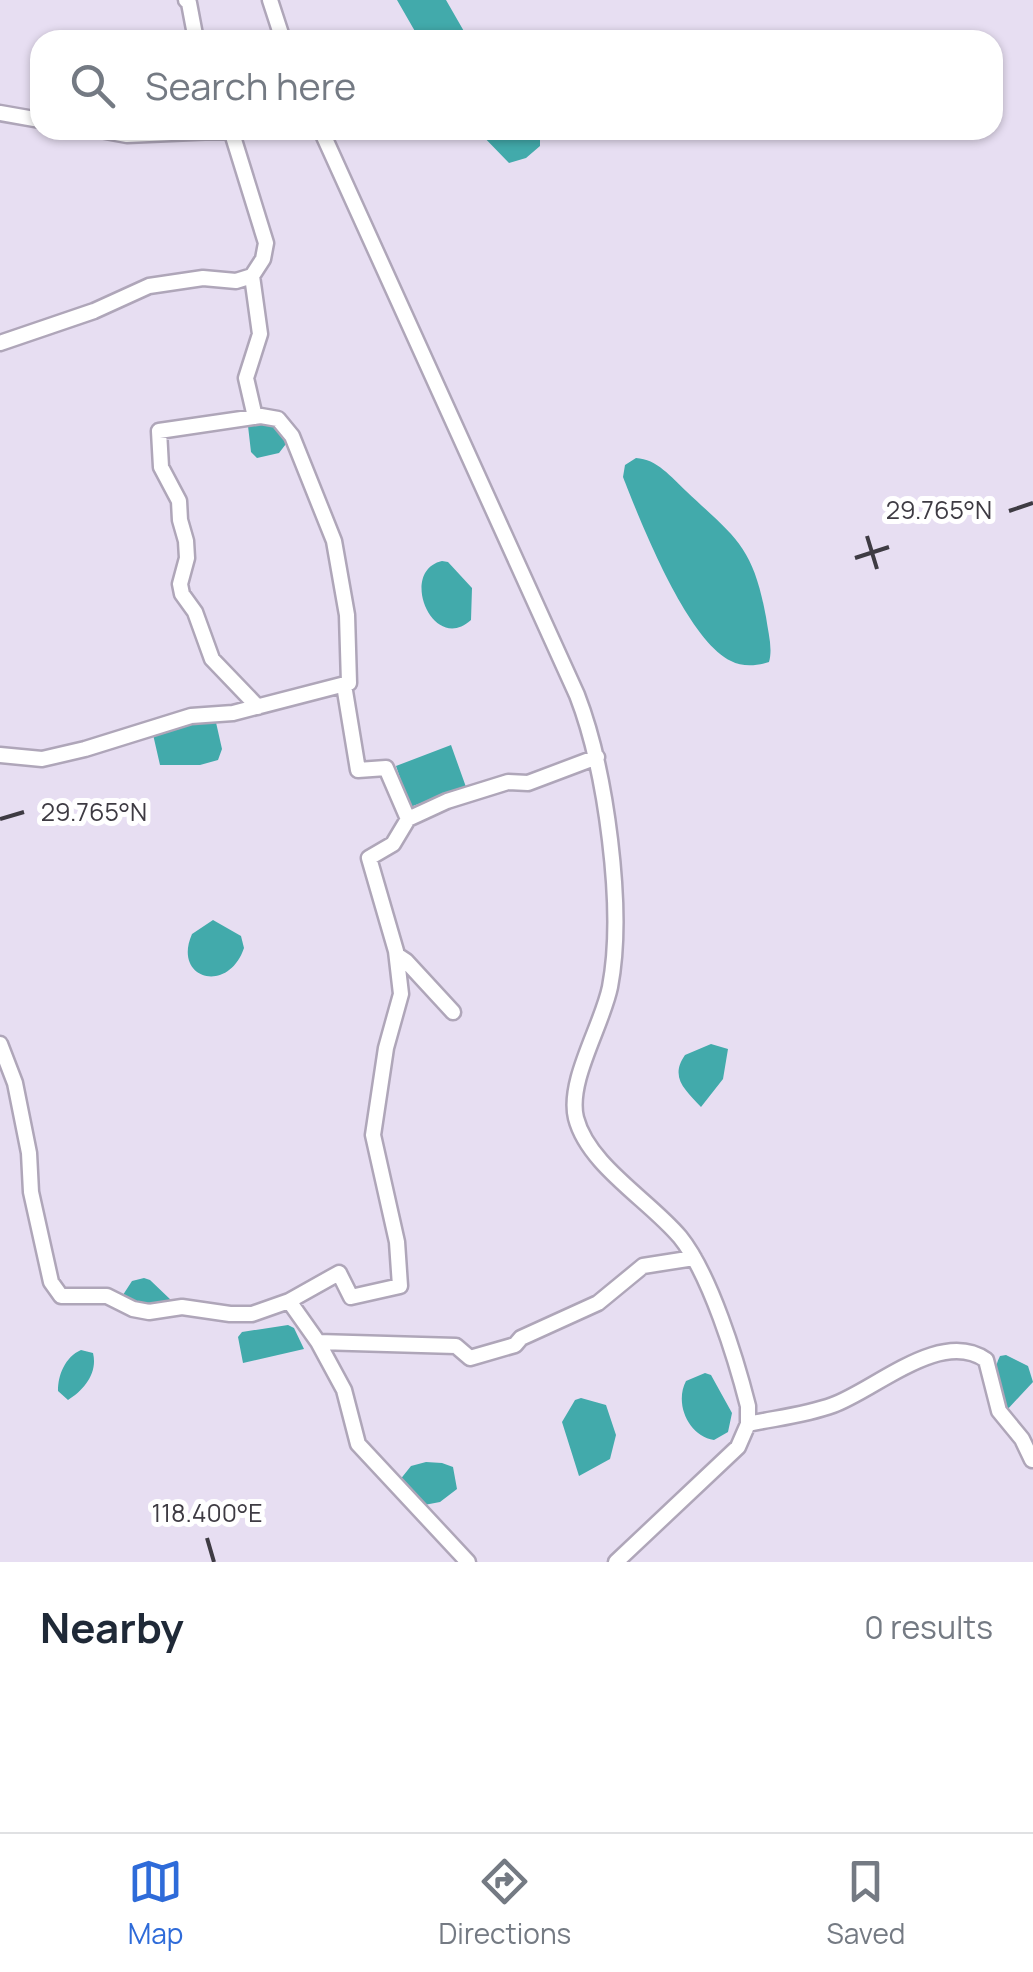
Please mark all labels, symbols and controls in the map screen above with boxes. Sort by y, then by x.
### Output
search box [30,30,1003,140]
icon: search [65,58,120,113]
text: Search here [145,59,356,111]
text: 29.765°N [886,492,992,527]
text: 29.765°N [41,794,147,829]
text: 118.400°E [151,1495,263,1530]
text: Nearby [40,1598,184,1656]
text: 0 results [864,1605,993,1649]
tab: Map [128,1854,183,1952]
tab: Directions [439,1854,571,1952]
tab: Saved [826,1854,905,1952]

